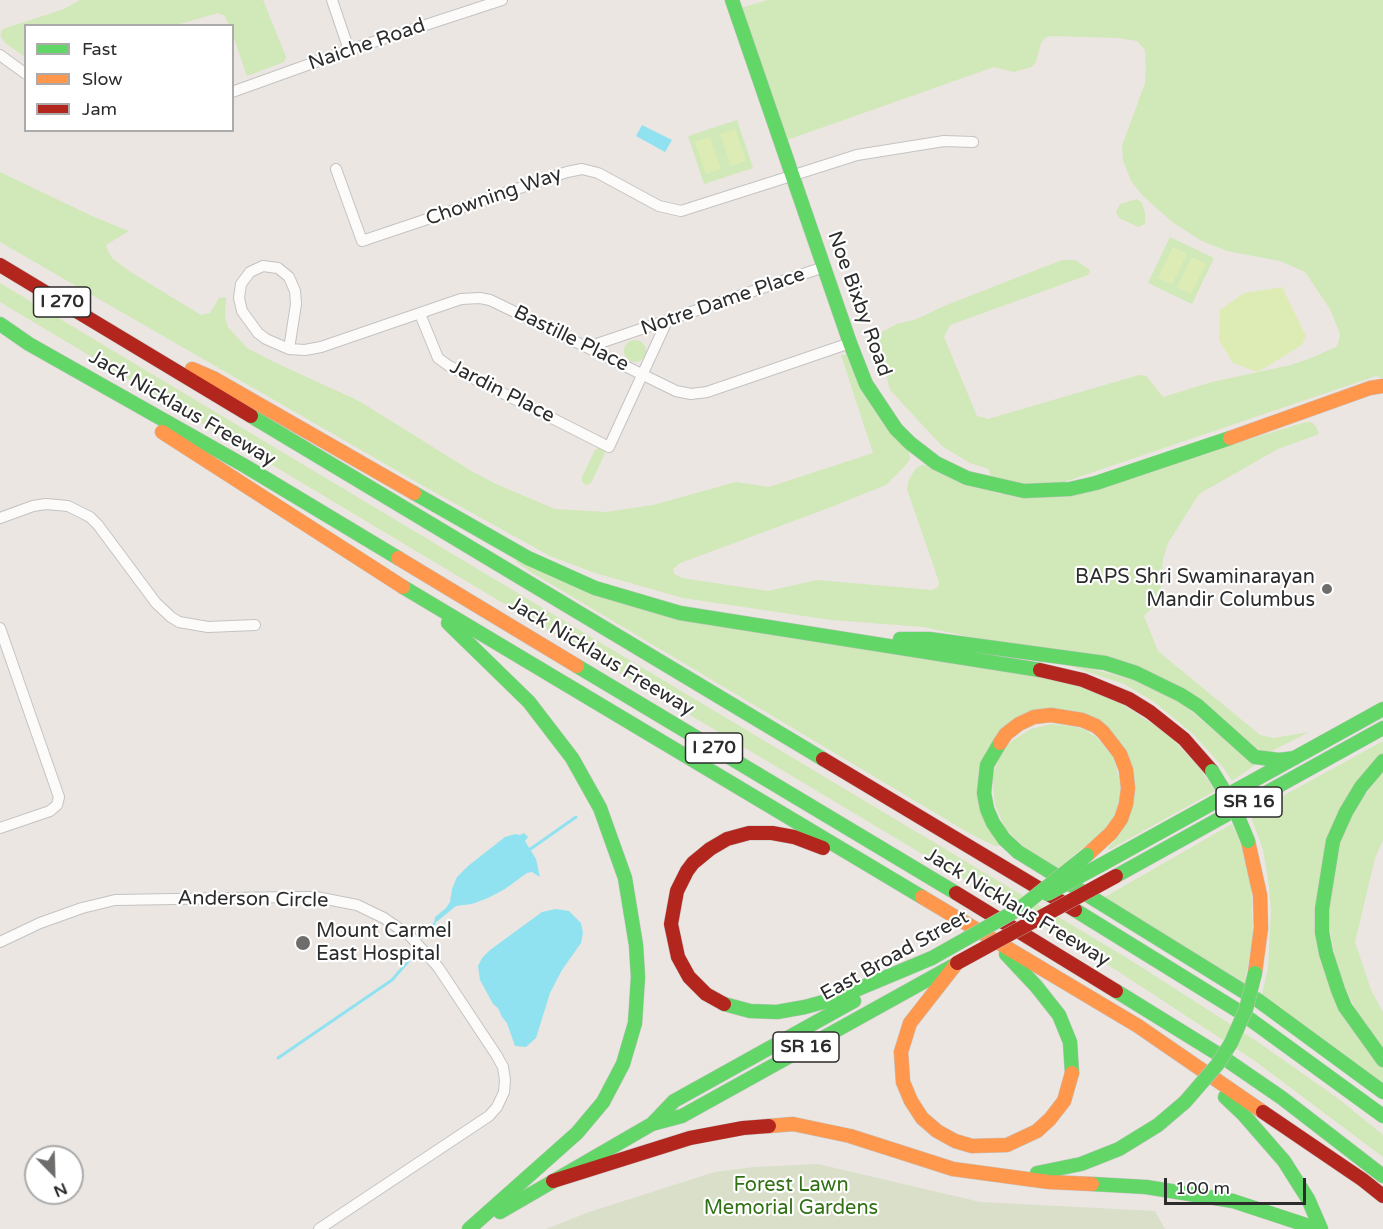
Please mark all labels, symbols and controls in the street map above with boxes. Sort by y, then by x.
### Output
street label: Naiche Road [305,14,429,76]
legend [24,24,234,132]
text: Fast [82,38,117,60]
text: Slow [82,68,123,90]
text: Jam [82,98,117,120]
street label: Chowning Way [423,162,565,232]
street label: Noe Bixby Road [822,228,896,380]
street label: Notre Dame Place [638,263,808,341]
road number: I 270 [34,287,90,317]
street label: Bastille Place [509,301,633,377]
street label: Jack Nicklaus Freeway [84,346,280,472]
street label: Jardin Place [446,355,558,429]
place label: BAPS Shri Swaminarayan Mandir Columbus [1075,566,1315,613]
marker: BAPS Shri Swaminarayan Mandir Columbus [1320,582,1334,596]
street label: Jack Nicklaus Freeway [504,592,698,722]
road number: I 270 [686,733,742,763]
road number: SR 16 [1216,787,1282,817]
street label: Jack Nicklaus Freeway [920,843,1114,973]
street label: Anderson Circle [177,887,329,913]
street label: East Broad Street [817,905,973,1007]
place label: Mount Carmel East Hospital [316,920,452,967]
marker: Mount Carmel East Hospital [294,934,312,952]
road number: SR 16 [773,1032,839,1062]
north arrow [24,1145,84,1205]
scale bar [1167,1166,1310,1204]
park label: Forest Lawn Memorial Gardens [704,1174,878,1221]
text: 100 m [1175,1177,1230,1199]
text: N [50,1178,70,1201]

